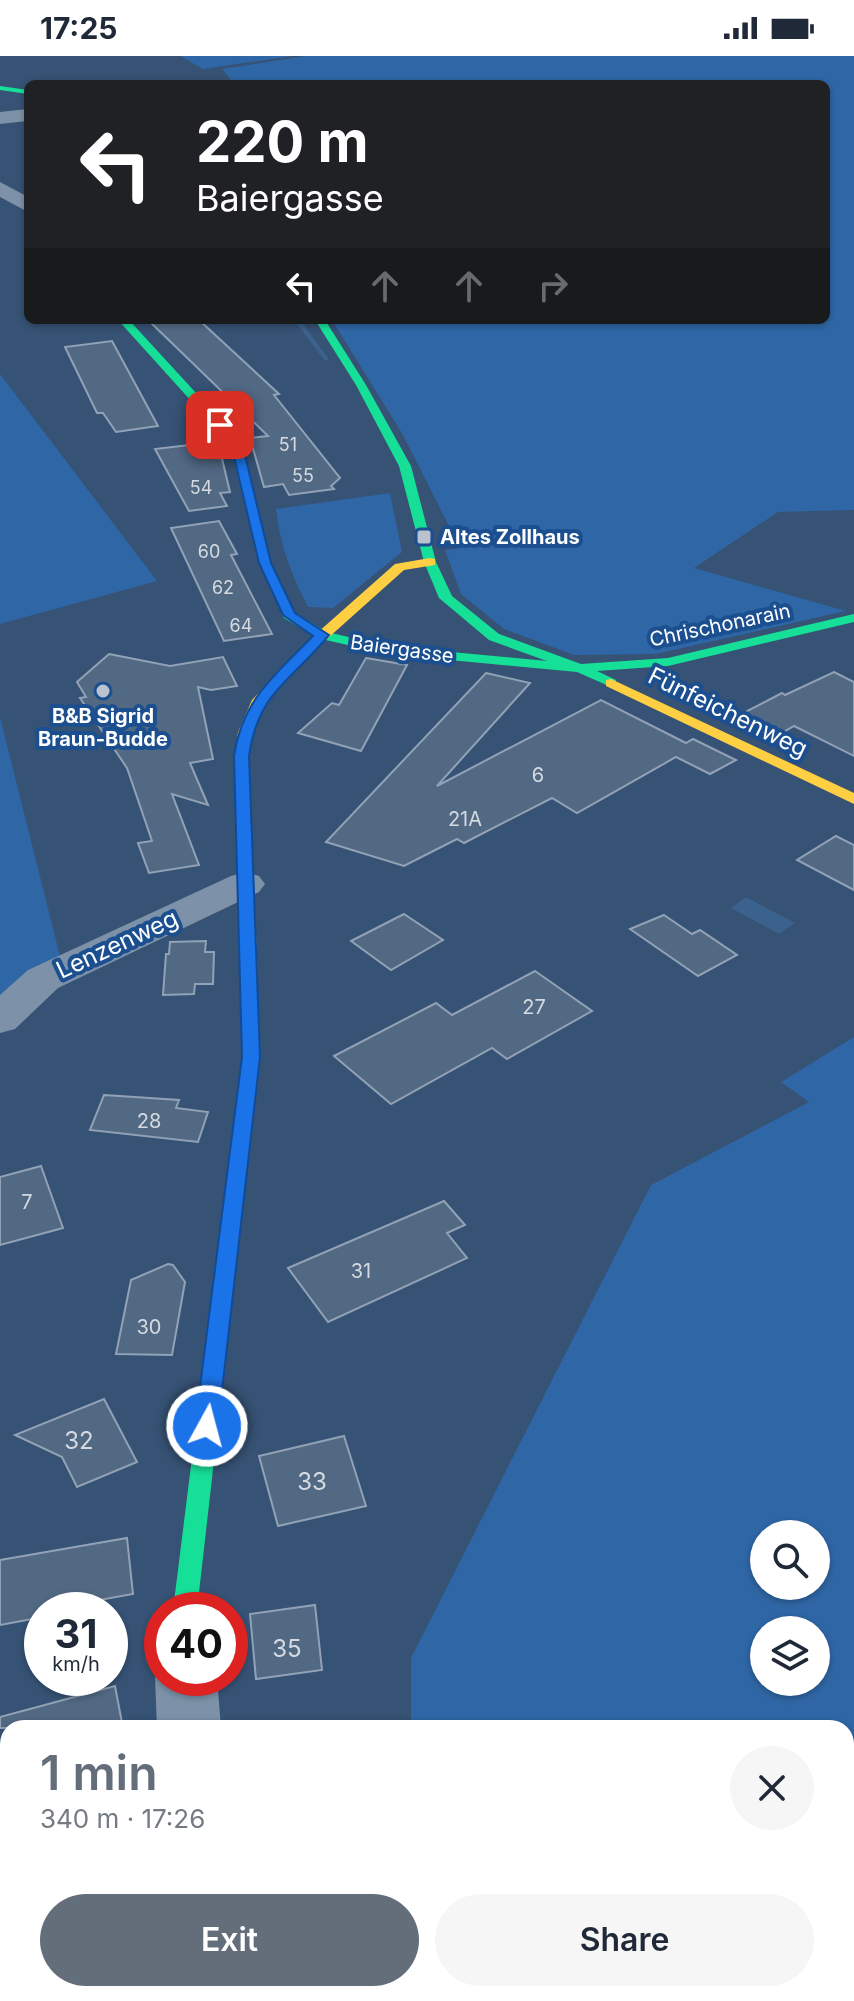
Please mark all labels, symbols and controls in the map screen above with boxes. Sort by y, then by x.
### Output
text: 17:25 [40,10,117,46]
text: 220 m [196,108,369,176]
icon: left [64,112,168,216]
text: Baiergasse [196,176,384,220]
icon: left [279,264,323,308]
icon: ahead [363,264,407,308]
icon: ahead [447,264,491,308]
icon: right [531,264,575,308]
pin [186,391,254,459]
icon: arrive [198,403,242,447]
house number: 51 [279,434,297,455]
house number: 55 [292,465,314,486]
house number: 54 [190,477,212,498]
place label: Altes Zollhaus [440,525,580,549]
marker: Altes Zollhaus [415,528,433,546]
house number: 60 [198,541,220,562]
house number: 62 [212,577,234,598]
street label: Chrischonarain [647,598,793,652]
house number: 64 [230,615,252,636]
street label: Baiergasse [349,630,455,668]
street label: Fünfeichenweg [644,661,812,763]
marker: B&B Sigrid Braun-Budde [94,682,112,700]
place label: B&B Sigrid Braun-Budde [38,704,168,751]
house number: 6 [532,763,544,787]
house number: 21A [448,807,482,831]
street label: Lenzenweg [52,903,182,985]
house number: 27 [522,995,546,1019]
house number: 28 [137,1109,161,1133]
house number: 7 [21,1190,33,1214]
house number: 31 [351,1259,371,1283]
house number: 30 [137,1315,161,1339]
position arrow [165,1384,249,1468]
house number: 32 [64,1426,94,1455]
house number: 33 [297,1467,327,1496]
map controls [750,1520,830,1696]
button: search [750,1520,830,1600]
speed limit sign: 40 [144,1592,248,1696]
text: 31 [54,1609,98,1658]
button: layers [750,1616,830,1696]
house number: 35 [272,1634,302,1663]
text: km/h [52,1652,100,1676]
text: 1 min [40,1743,158,1802]
button: close [730,1746,814,1830]
text: 340 m · 17:26 [40,1803,205,1834]
button: Exit [40,1894,419,1986]
button: Share [435,1894,814,1986]

